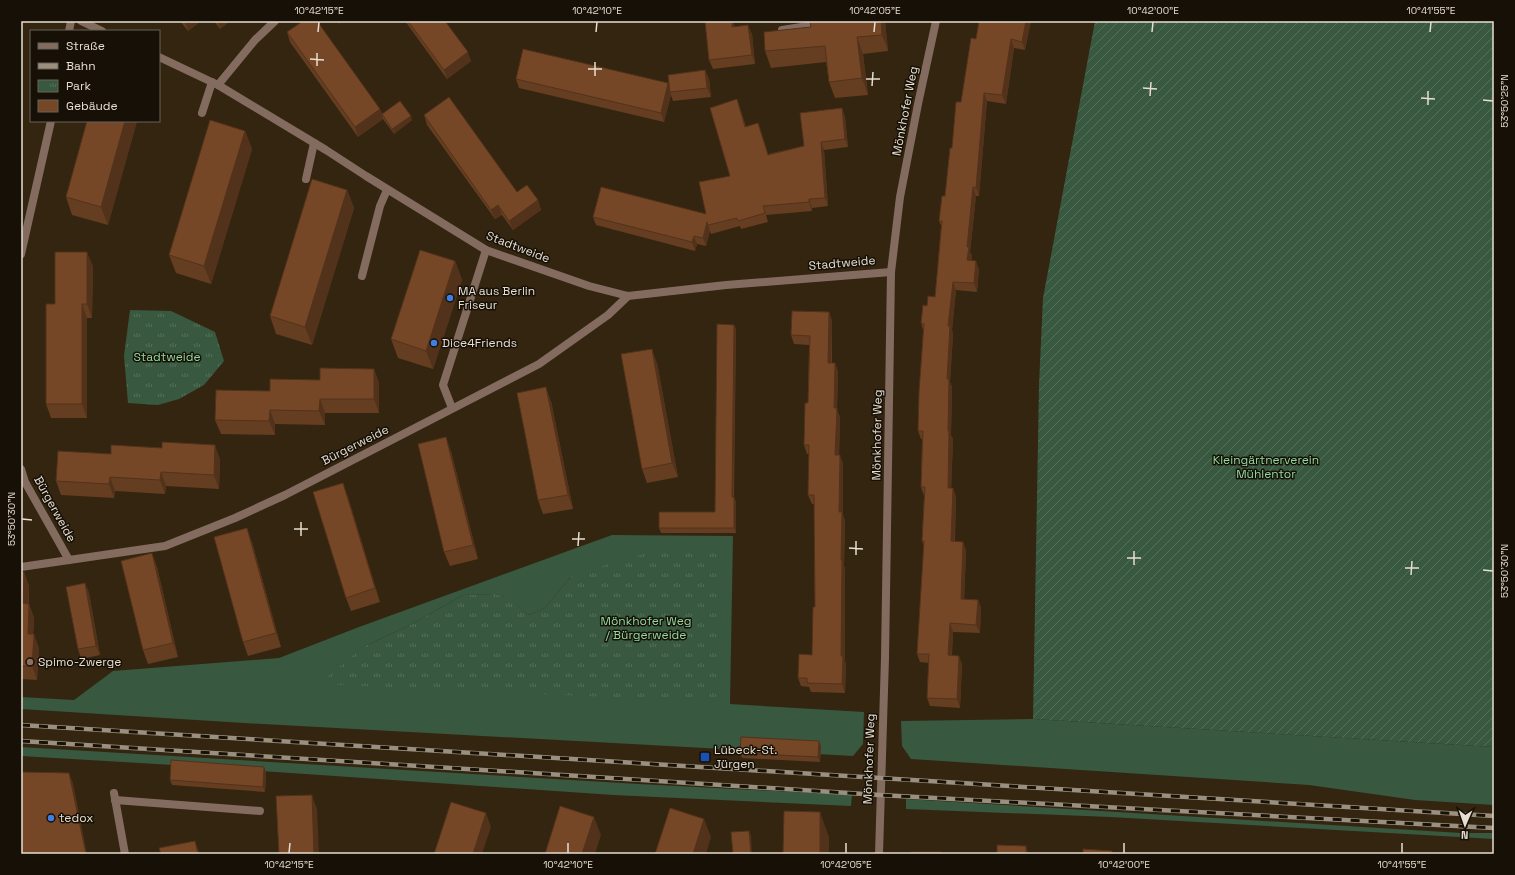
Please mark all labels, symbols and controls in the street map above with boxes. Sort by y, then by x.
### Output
text: 10°42'15"E [294,4,344,17]
text: 10°42'10"E [572,4,622,17]
text: 10°42'05"E [849,4,901,17]
text: 10°42'00"E [1127,4,1179,17]
text: 10°41'55"E [1407,4,1456,17]
legend [30,30,160,122]
text: Straße [66,38,105,54]
text: Bahn [66,58,96,74]
street label: Mönkhofer Weg [888,65,922,157]
text: 53°50'25"N [1498,74,1511,128]
text: Park [66,78,91,94]
text: Gebäude [66,98,118,114]
street label: Stadtweide [484,227,552,267]
street label: Stadtweide [808,252,876,274]
place label: MA aus Berlin Friseur [458,283,535,313]
marker: MA aus Berlin Friseur [445,293,455,303]
place label: Dice4Friends [442,335,517,351]
marker: Dice4Friends [429,338,439,348]
park label: Stadtweide [133,349,201,365]
street label: Mönkhofer Weg [868,389,886,481]
street label: Bürgerweide [319,421,391,469]
park label: Kleingärtnerverein Mühlentor [1213,452,1319,482]
street label: Bürgerweide [30,473,80,545]
text: 53°50'30"N [5,492,18,546]
text: 53°50'30"N [1498,544,1511,598]
park label: Mönkhofer Weg / Bürgerweide [601,613,691,643]
place label: Spimo-Zwerge [38,654,121,670]
marker: Spimo-Zwerge [25,657,35,667]
street label: Mönkhofer Weg [859,713,879,805]
place label: Lübeck-St. Jürgen [714,742,777,772]
marker: Lübeck-St. Jürgen [699,751,711,763]
north arrow [1445,805,1485,845]
place label: tedox [59,810,93,826]
marker: tedox [46,813,56,823]
text: N [1461,828,1469,842]
text: 10°42'15"E [264,858,314,871]
text: 10°42'10"E [543,858,593,871]
text: 10°42'05"E [820,858,872,871]
text: 10°42'00"E [1098,858,1150,871]
text: 10°41'55"E [1378,858,1427,871]

